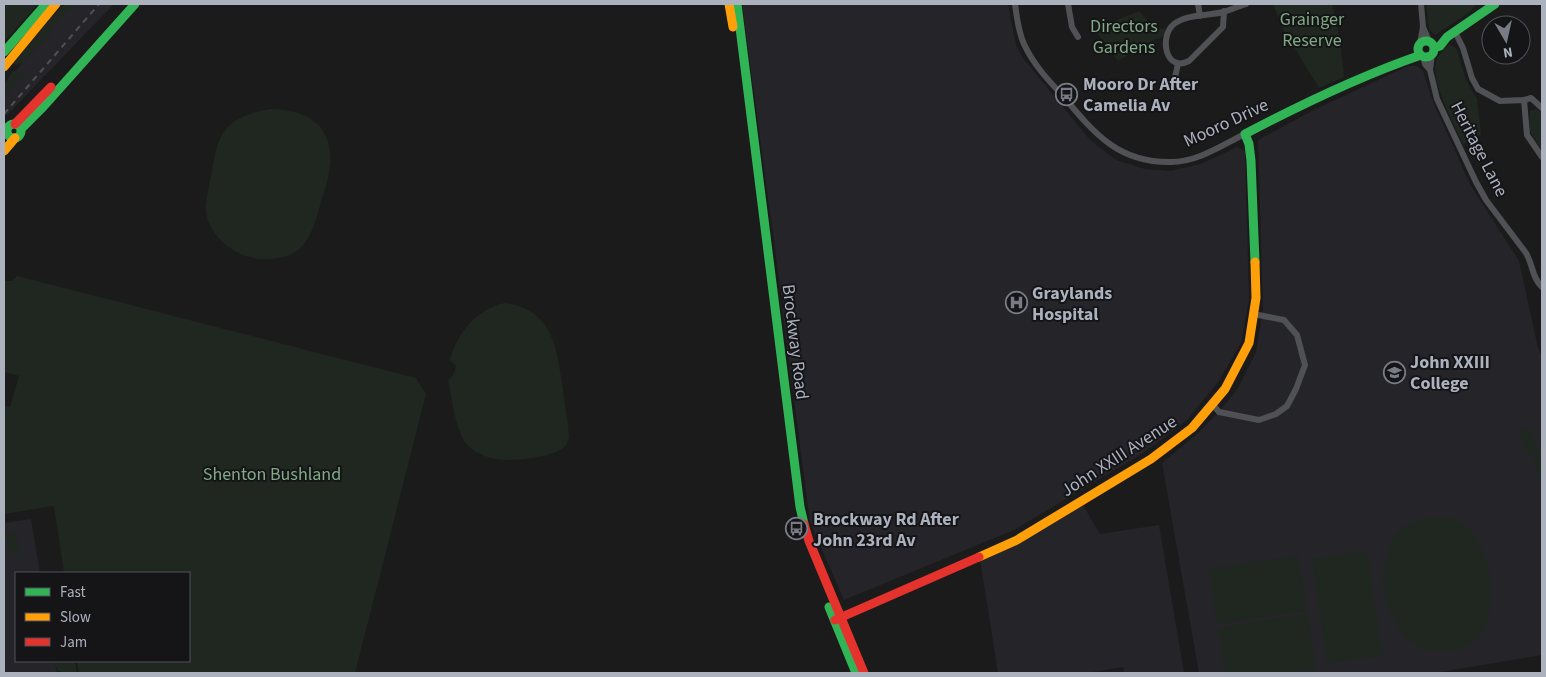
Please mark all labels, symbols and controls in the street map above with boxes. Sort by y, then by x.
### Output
park label: Grainger Reserve [1280,7,1345,53]
park label: Directors Gardens [1090,14,1158,60]
north arrow [1481,15,1531,65]
text: N [1502,41,1514,62]
place label: Mooro Dr After Camelia Av [1083,72,1199,118]
bus stop icon: Mooro Dr After Camelia Av [1055,82,1079,106]
street label: Mooro Drive [1179,92,1273,154]
street label: Heritage Lane [1444,97,1514,201]
place label: Graylands Hospital [1032,281,1112,327]
street label: Brockway Road [776,283,814,401]
hospital icon: Graylands Hospital [1004,291,1028,315]
place label: John XXIII College [1410,350,1490,396]
school or university icon: John XXIII College [1382,360,1406,384]
street label: John XXIII Avenue [1056,409,1182,503]
park label: Shenton Bushland [203,462,341,487]
place label: Brockway Rd After John 23rd Av [813,507,960,553]
bus stop icon: Brockway Rd After John 23rd Av [785,517,809,541]
legend [15,572,190,662]
text: Fast [60,582,86,603]
text: Slow [60,607,91,628]
text: Jam [60,632,87,653]

